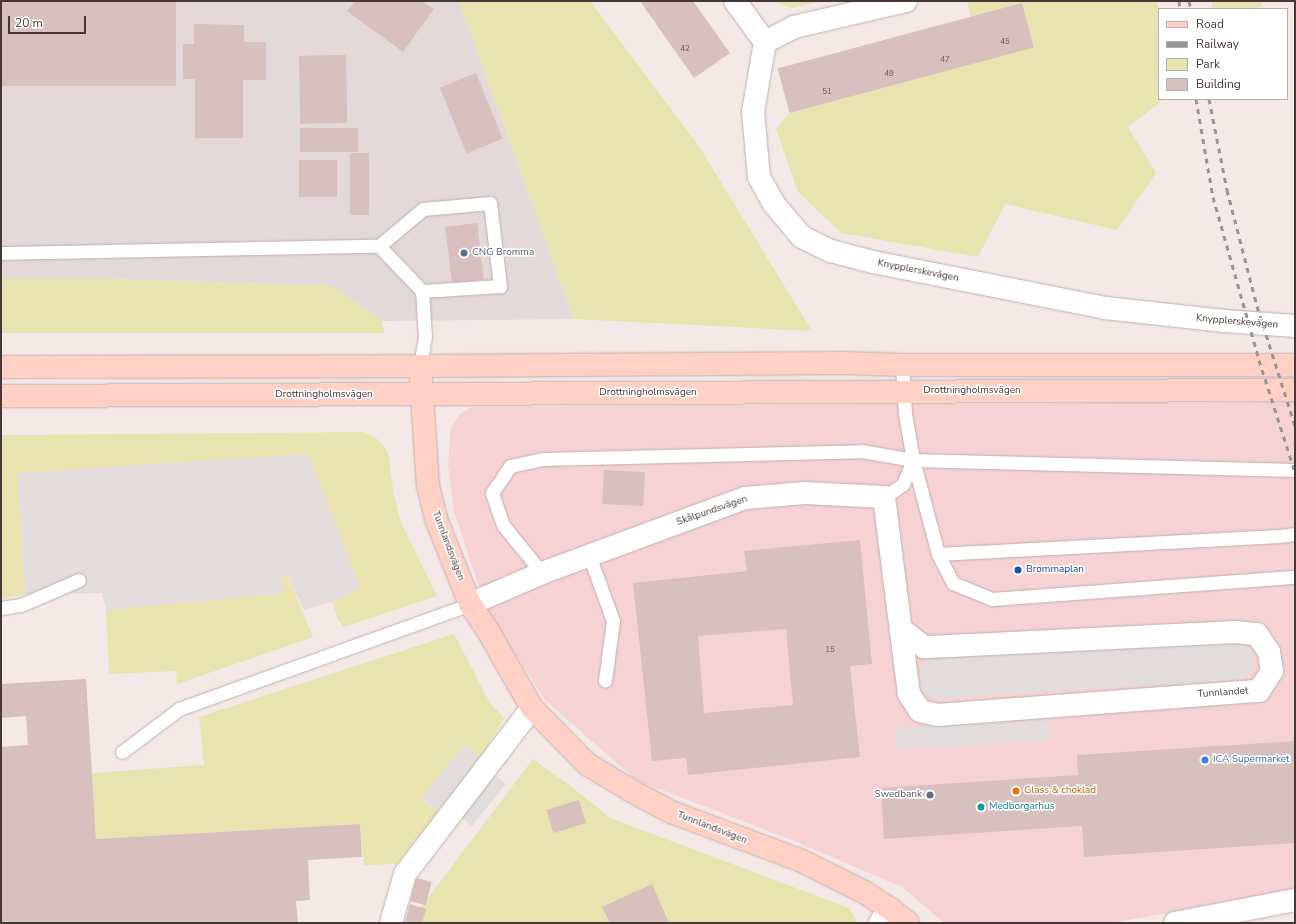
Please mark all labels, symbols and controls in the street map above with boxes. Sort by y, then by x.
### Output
scale bar [10,8,88,34]
legend [1158,8,1288,100]
text: 20 m [15,15,43,31]
text: Road [1196,16,1224,32]
text: Railway [1196,36,1239,52]
house number: 45 [1000,37,1010,47]
house number: 42 [680,44,690,54]
house number: 47 [940,55,950,65]
text: Park [1196,56,1220,72]
house number: 49 [884,69,894,79]
text: Building [1196,76,1241,92]
house number: 51 [822,87,832,97]
place label: CNG Bromma [472,247,534,259]
marker: CNG Bromma [459,248,469,258]
street label: Knypplerskevägen [876,257,960,285]
street label: Knypplerskevägen [1195,312,1279,332]
street label: Drottningholmsvägen [923,385,1021,397]
street label: Drottningholmsvägen [599,387,697,399]
street label: Drottningholmsvägen [275,389,373,401]
street label: Skålpundsvägen [675,493,749,529]
street label: Tunnlandsvägen [429,509,467,583]
place label: Brommaplan [1026,564,1084,576]
marker: Brommaplan [1013,565,1023,575]
house number: 15 [825,645,835,655]
street label: Tunnlandet [1197,685,1249,701]
place label: ICA Supermarket [1213,754,1290,766]
marker: ICA Supermarket [1200,755,1210,765]
place label: Glass & choklad [1024,785,1096,797]
marker: Glass & choklad [1011,786,1021,796]
place label: Swedbank [875,789,922,801]
marker: Swedbank [925,790,935,800]
place label: Medborgarhus [989,801,1054,813]
marker: Medborgarhus [976,802,986,812]
street label: Tunnlandsvägen [675,809,749,847]

